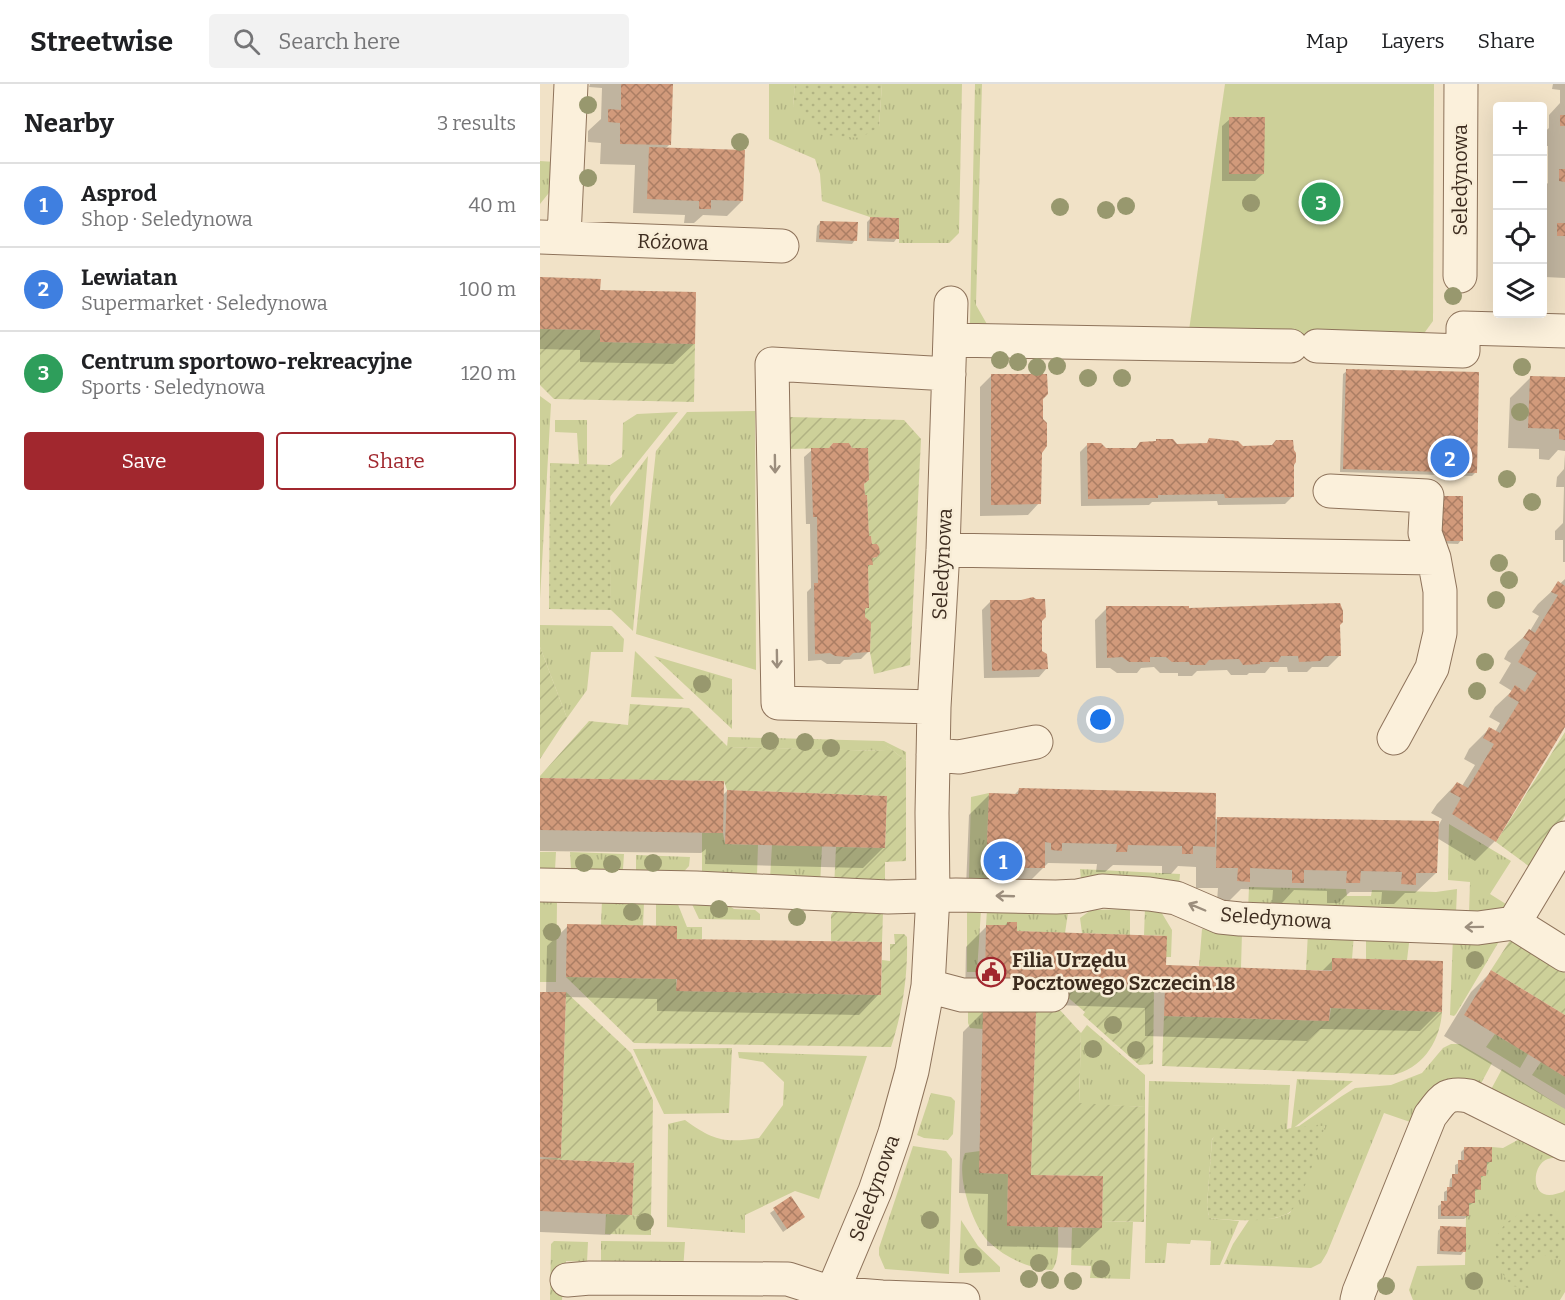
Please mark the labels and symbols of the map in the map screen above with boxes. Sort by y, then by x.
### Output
street label: Seledynowa [1448,124,1472,236]
pin: 3 [1302,180,1340,224]
street label: Różowa [637,229,709,255]
pin: 2 [1430,436,1470,481]
one-way arrow [769,454,781,474]
street label: Seledynowa [927,508,957,620]
one-way arrow [771,649,783,669]
your location [1086,705,1115,734]
pin: 1 [984,838,1022,884]
one-way arrow [996,890,1016,902]
one-way arrow [1189,901,1207,912]
street label: Seledynowa [1219,902,1333,934]
one-way arrow [1465,921,1485,933]
place label: Filia Urzędu Pocztowego Szczecin 18 [1012,948,1236,995]
public building icon: Filia Urzędu Pocztowego Szczecin 18 [975,956,1007,988]
street label: Seledynowa [844,1131,904,1245]

